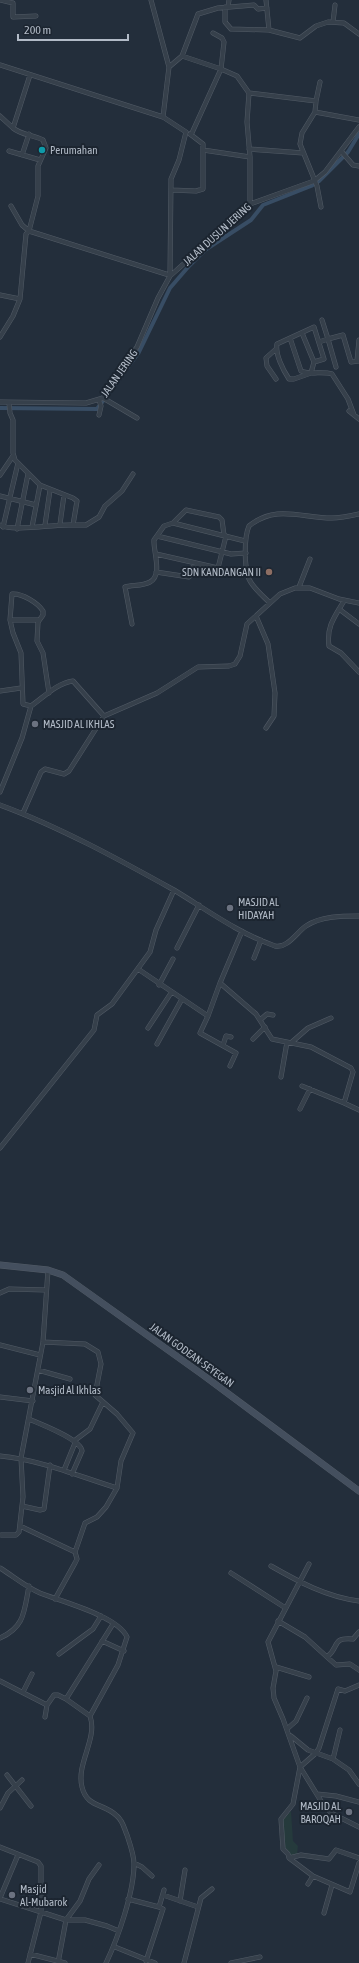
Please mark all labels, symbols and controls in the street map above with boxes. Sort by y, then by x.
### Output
scale bar [18,16,128,42]
text: 200 m [24,23,51,37]
place label: Perumahan [50,144,98,156]
marker: Perumahan [37,145,47,155]
street label: JALAN DUSUN JERING [181,200,254,268]
street label: JALAN JERING [98,347,140,399]
place label: SDN KANDANGAN II [182,566,261,578]
marker: SDN KANDANGAN II [264,567,274,577]
place label: MASJID AL IKHLAS [43,718,115,730]
marker: MASJID AL IKHLAS [30,719,40,729]
place label: MASJID AL HIDAYAH [238,896,280,921]
marker: MASJID AL HIDAYAH [225,903,235,913]
street label: JALAN GODEAN-SEYEGAN [148,1320,236,1390]
place label: Masjid Al Ikhlas [38,1384,101,1396]
marker: Masjid Al Ikhlas [25,1385,35,1395]
place label: MASJID AL BAROQAH [300,1800,342,1825]
marker: MASJID AL BAROQAH [344,1807,354,1817]
place label: Masjid Al-Mubarok [20,1883,67,1908]
marker: Masjid Al-Mubarok [7,1890,17,1900]

